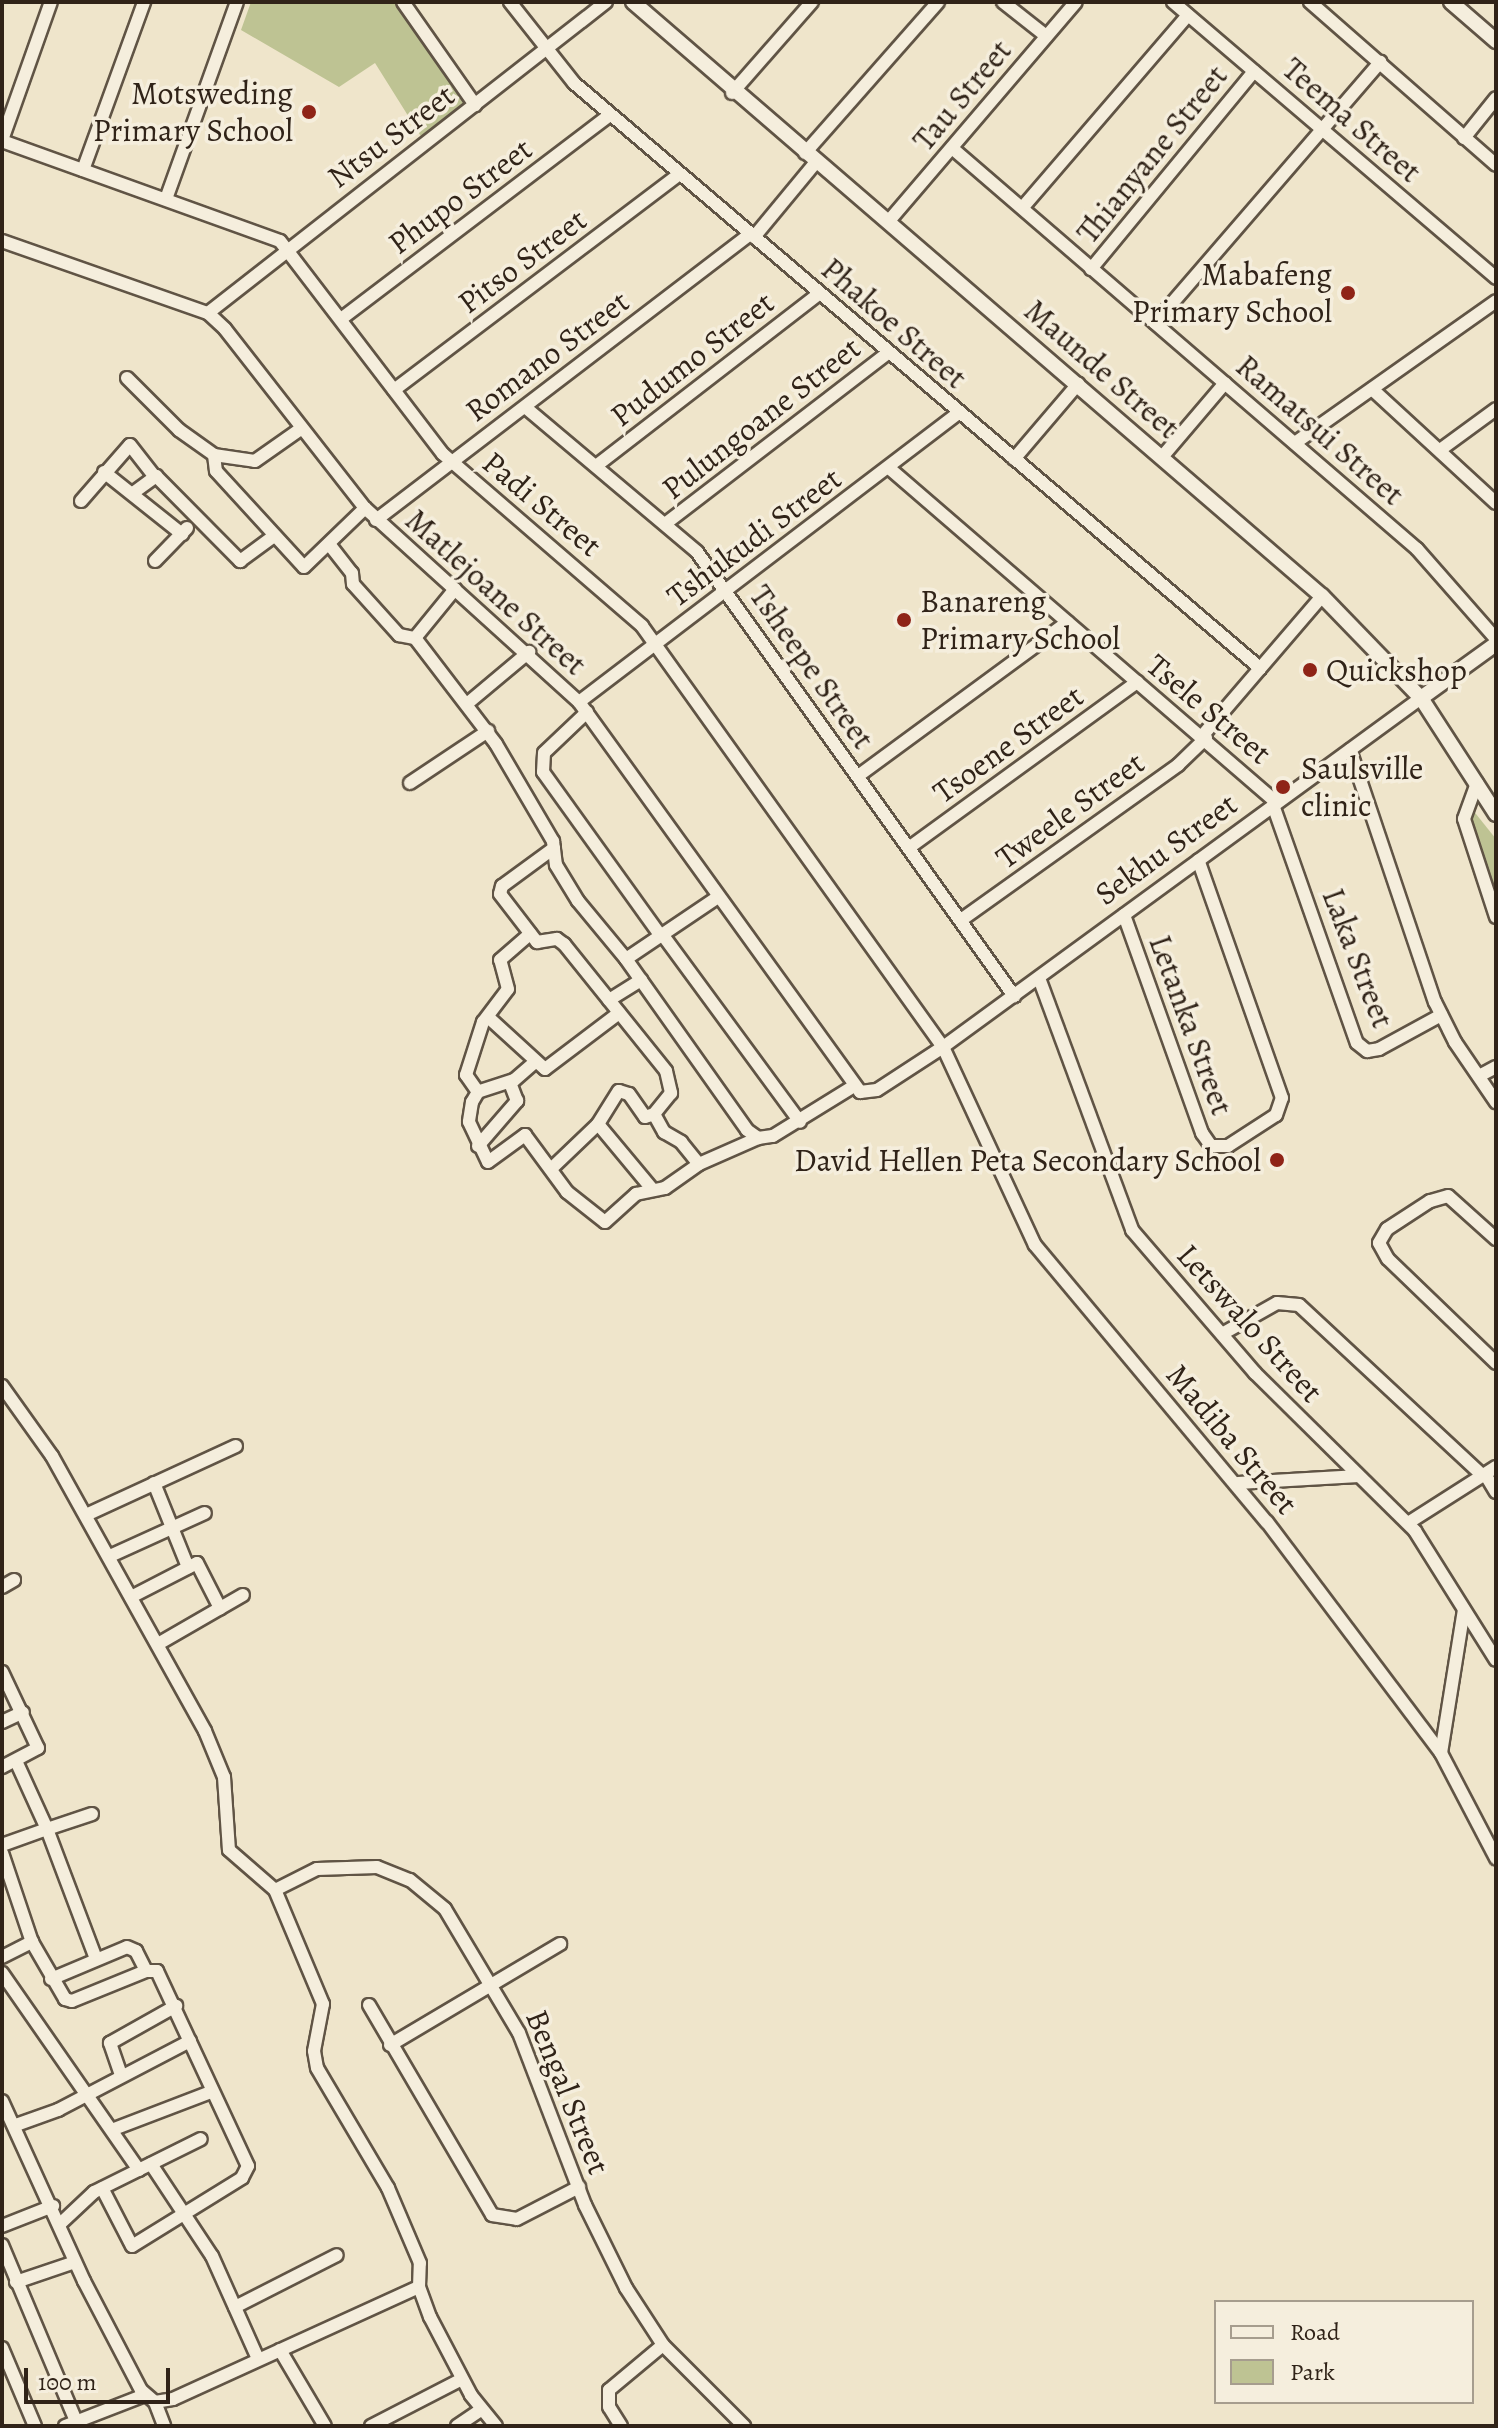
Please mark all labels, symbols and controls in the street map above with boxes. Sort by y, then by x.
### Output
street label: Tau Street [905,32,1019,158]
street label: Teema Street [1275,49,1429,191]
street label: Thianyane Street [1068,57,1236,251]
place label: Motsweding Primary School [93,75,293,150]
street label: Ntsu Street [320,76,462,196]
marker: Motsweding Primary School [300,103,318,121]
street label: Phupo Street [381,130,539,262]
street label: Pitso Street [450,200,594,322]
street label: Phakoe Street [813,249,975,397]
place label: Mabafeng Primary School [1132,256,1332,331]
street label: Romano Street [458,282,636,430]
street label: Pudumo Street [603,283,781,435]
marker: Mabafeng Primary School [1339,284,1357,302]
street label: Maunde Street [1017,291,1187,447]
street label: Pulungoane Street [654,329,868,507]
street label: Ramatsui Street [1228,347,1412,513]
street label: Padi Street [475,443,609,565]
street label: Tshukudi Street [659,459,849,615]
street label: Matlejoane Street [398,501,594,683]
street label: Tsheepe Street [741,578,883,756]
place label: Banareng Primary School [920,583,1120,658]
marker: Banareng Primary School [895,611,913,629]
street label: Tsele Street [1139,646,1279,772]
place label: Quickshop [1326,651,1467,689]
marker: Quickshop [1301,661,1319,679]
street label: Tsoene Street [925,677,1091,811]
street label: Tweele Street [988,743,1152,877]
place label: Saulsville clinic [1301,750,1423,825]
marker: Saulsville clinic [1272,776,1294,798]
street label: Sekhu Street [1088,785,1244,913]
street label: Laka Street [1314,883,1402,1033]
street label: Letanka Street [1141,930,1241,1120]
place label: David Hellen Peta Secondary School [794,1141,1261,1179]
marker: David Hellen Peta Secondary School [1268,1151,1286,1169]
street label: Letswalo Street [1169,1236,1331,1410]
street label: Madiba Street [1158,1356,1306,1522]
street label: Bengal Street [518,2004,618,2180]
legend [1214,2300,1474,2404]
text: Road [1290,2316,1340,2348]
scale bar [28,2352,174,2402]
text: Park [1290,2356,1335,2388]
text: 100 m [38,2366,97,2398]

